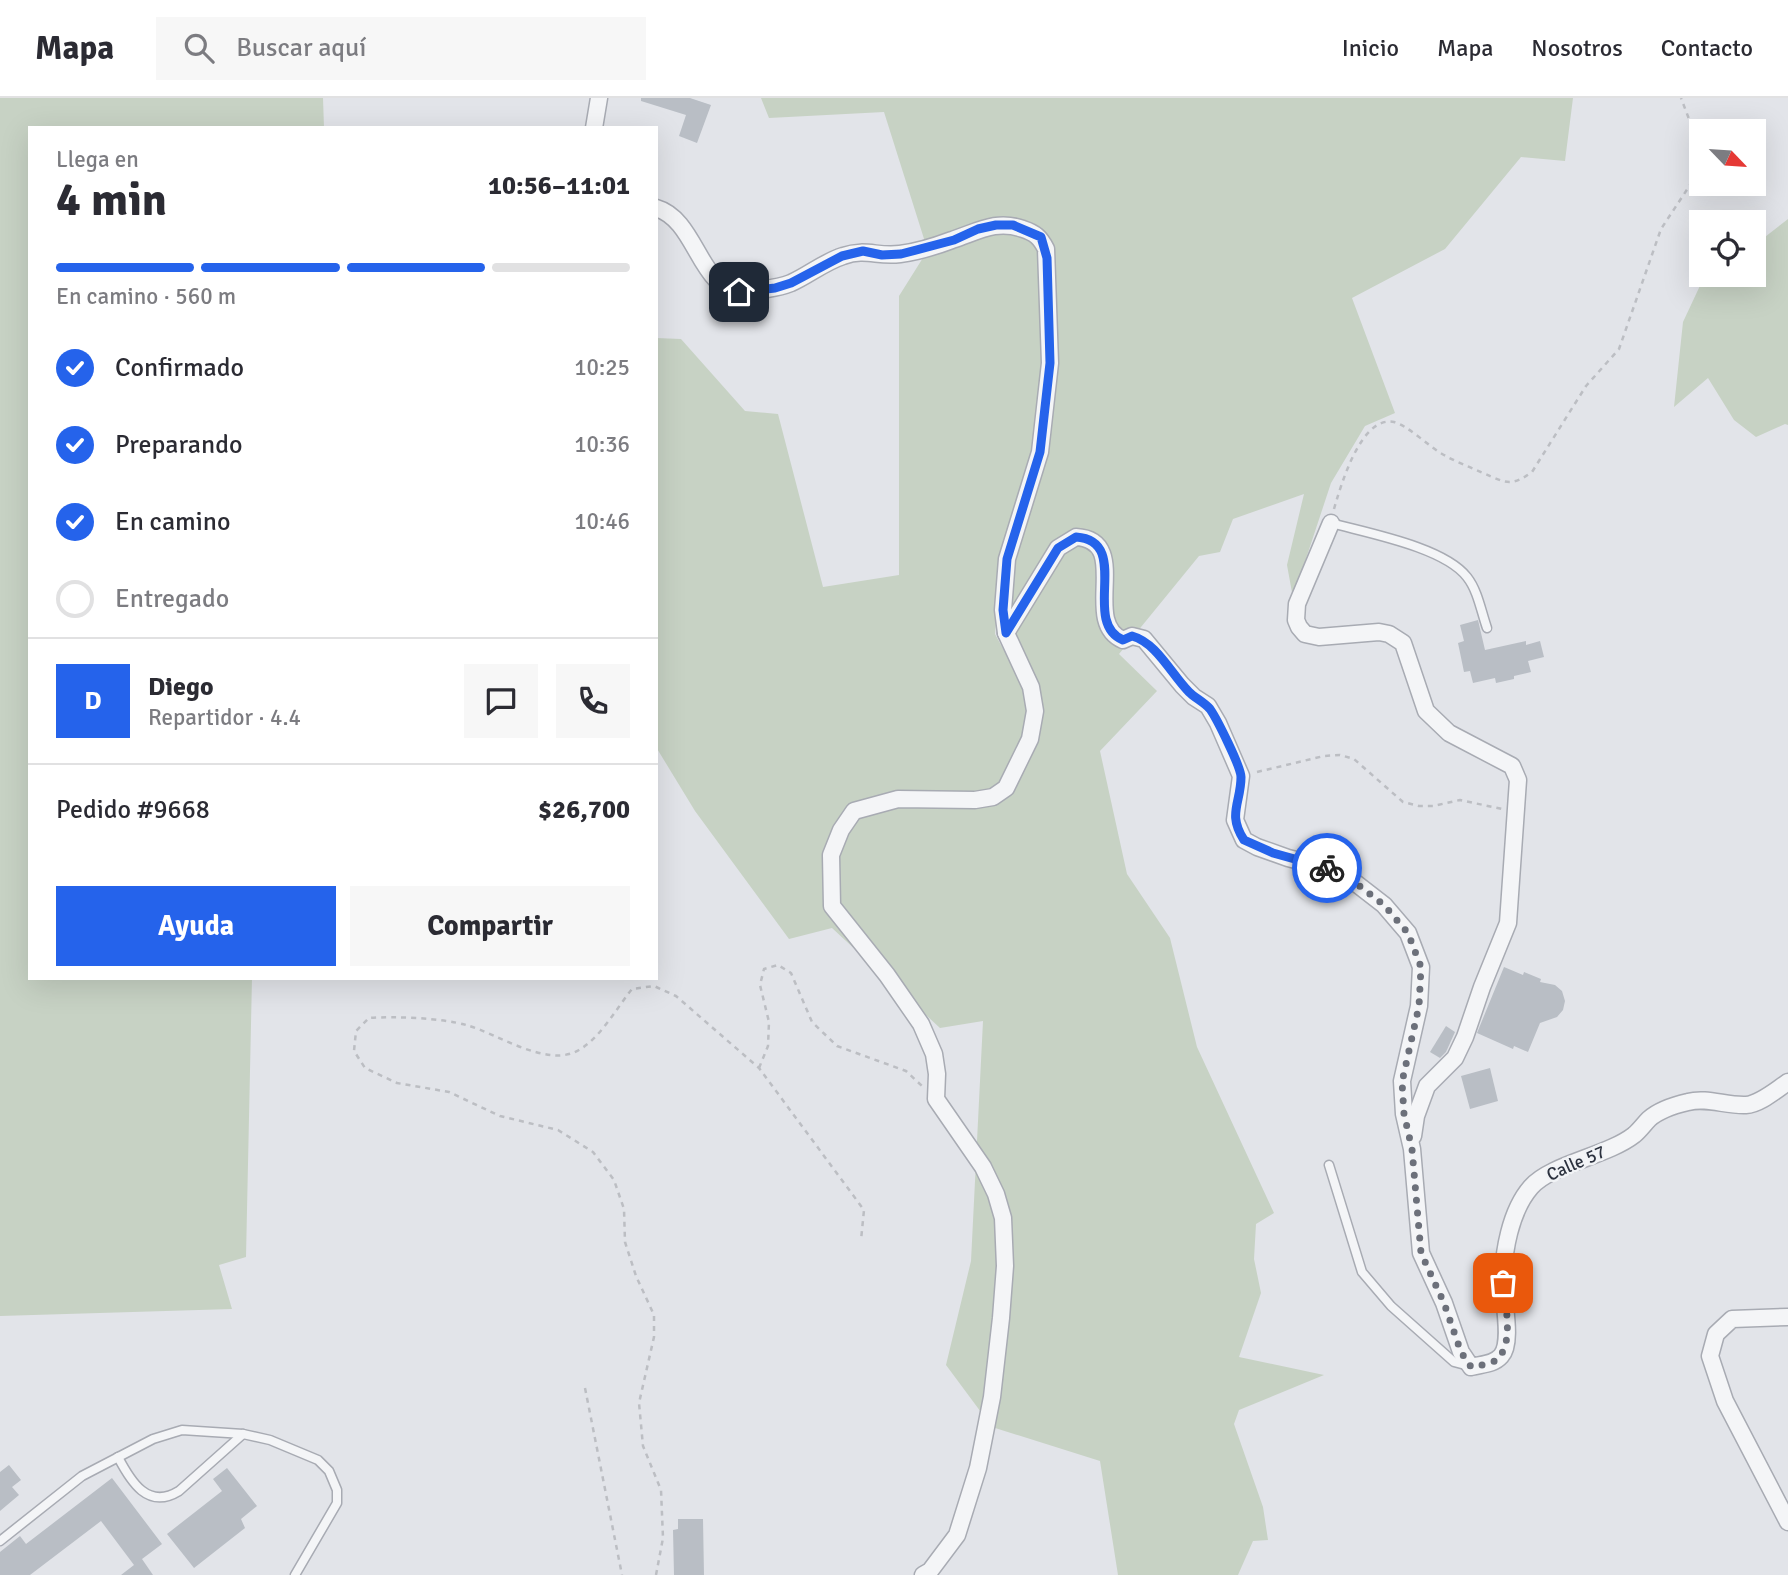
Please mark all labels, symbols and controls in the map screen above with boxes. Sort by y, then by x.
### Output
search box [156,17,646,80]
text: Mapa [35,28,114,69]
icon: search [180,29,218,67]
text: Buscar aquí [236,32,366,64]
text: Inicio [1342,33,1399,63]
text: Mapa [1437,33,1493,63]
text: Nosotros [1531,33,1623,63]
text: Contacto [1661,33,1753,63]
north arrow [1689,119,1766,196]
map controls [1689,119,1766,287]
text: Llega en [56,145,139,174]
text: 10:56–11:01 [488,170,630,202]
text: 4 min [56,172,167,228]
button: locate [1689,210,1766,287]
pin [709,262,769,322]
icon: home [720,273,758,311]
text: En camino · 560 m [56,282,236,311]
icon: check [56,349,94,387]
text: Confirmado [115,352,244,384]
text: 10:25 [574,353,630,382]
icon: check [56,426,94,464]
text: Preparando [115,429,242,461]
text: 10:36 [574,430,630,459]
icon: check [56,503,94,541]
text: En camino [115,506,231,538]
text: 10:46 [574,507,630,536]
text: Entregado [115,583,229,615]
button: chat [464,664,538,738]
button: phone [556,664,630,738]
text: Diego [148,671,214,703]
text: D [84,685,102,717]
text: Repartidor · 4.4 [148,703,301,732]
text: Pedido #9668 [56,794,210,826]
text: $26,700 [538,794,630,826]
courier [1292,833,1362,903]
icon: bike [1308,849,1346,887]
button: Ayuda [56,886,336,966]
button: Compartir [350,886,630,966]
street label: Calle 57 [1543,1140,1609,1186]
pin [1473,1253,1533,1313]
icon: bag [1484,1264,1522,1302]

